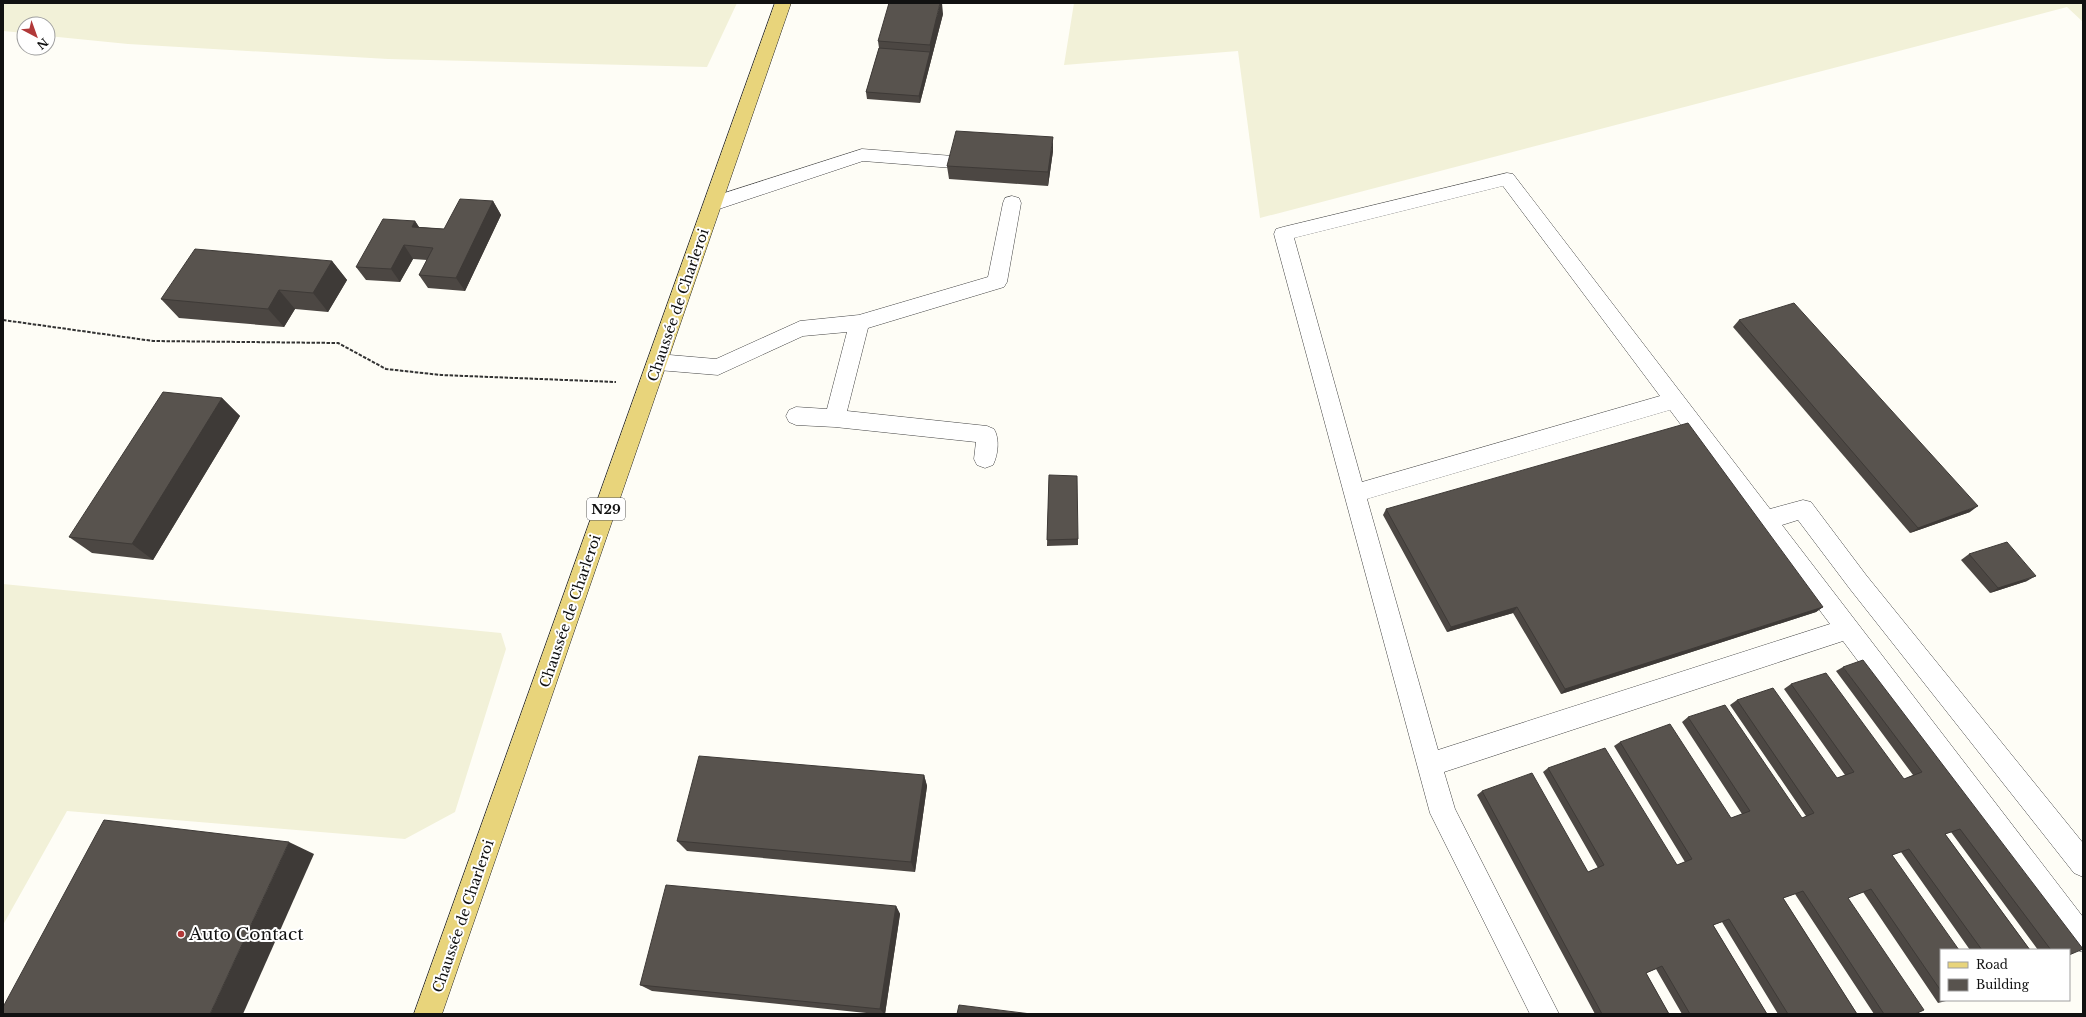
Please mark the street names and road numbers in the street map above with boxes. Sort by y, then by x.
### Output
street label: Chaussée de Charleroi [643,226,713,384]
road number: N29 [587,498,625,520]
street label: Chaussée de Charleroi [535,532,605,690]
street label: Chaussée de Charleroi [428,837,498,995]

